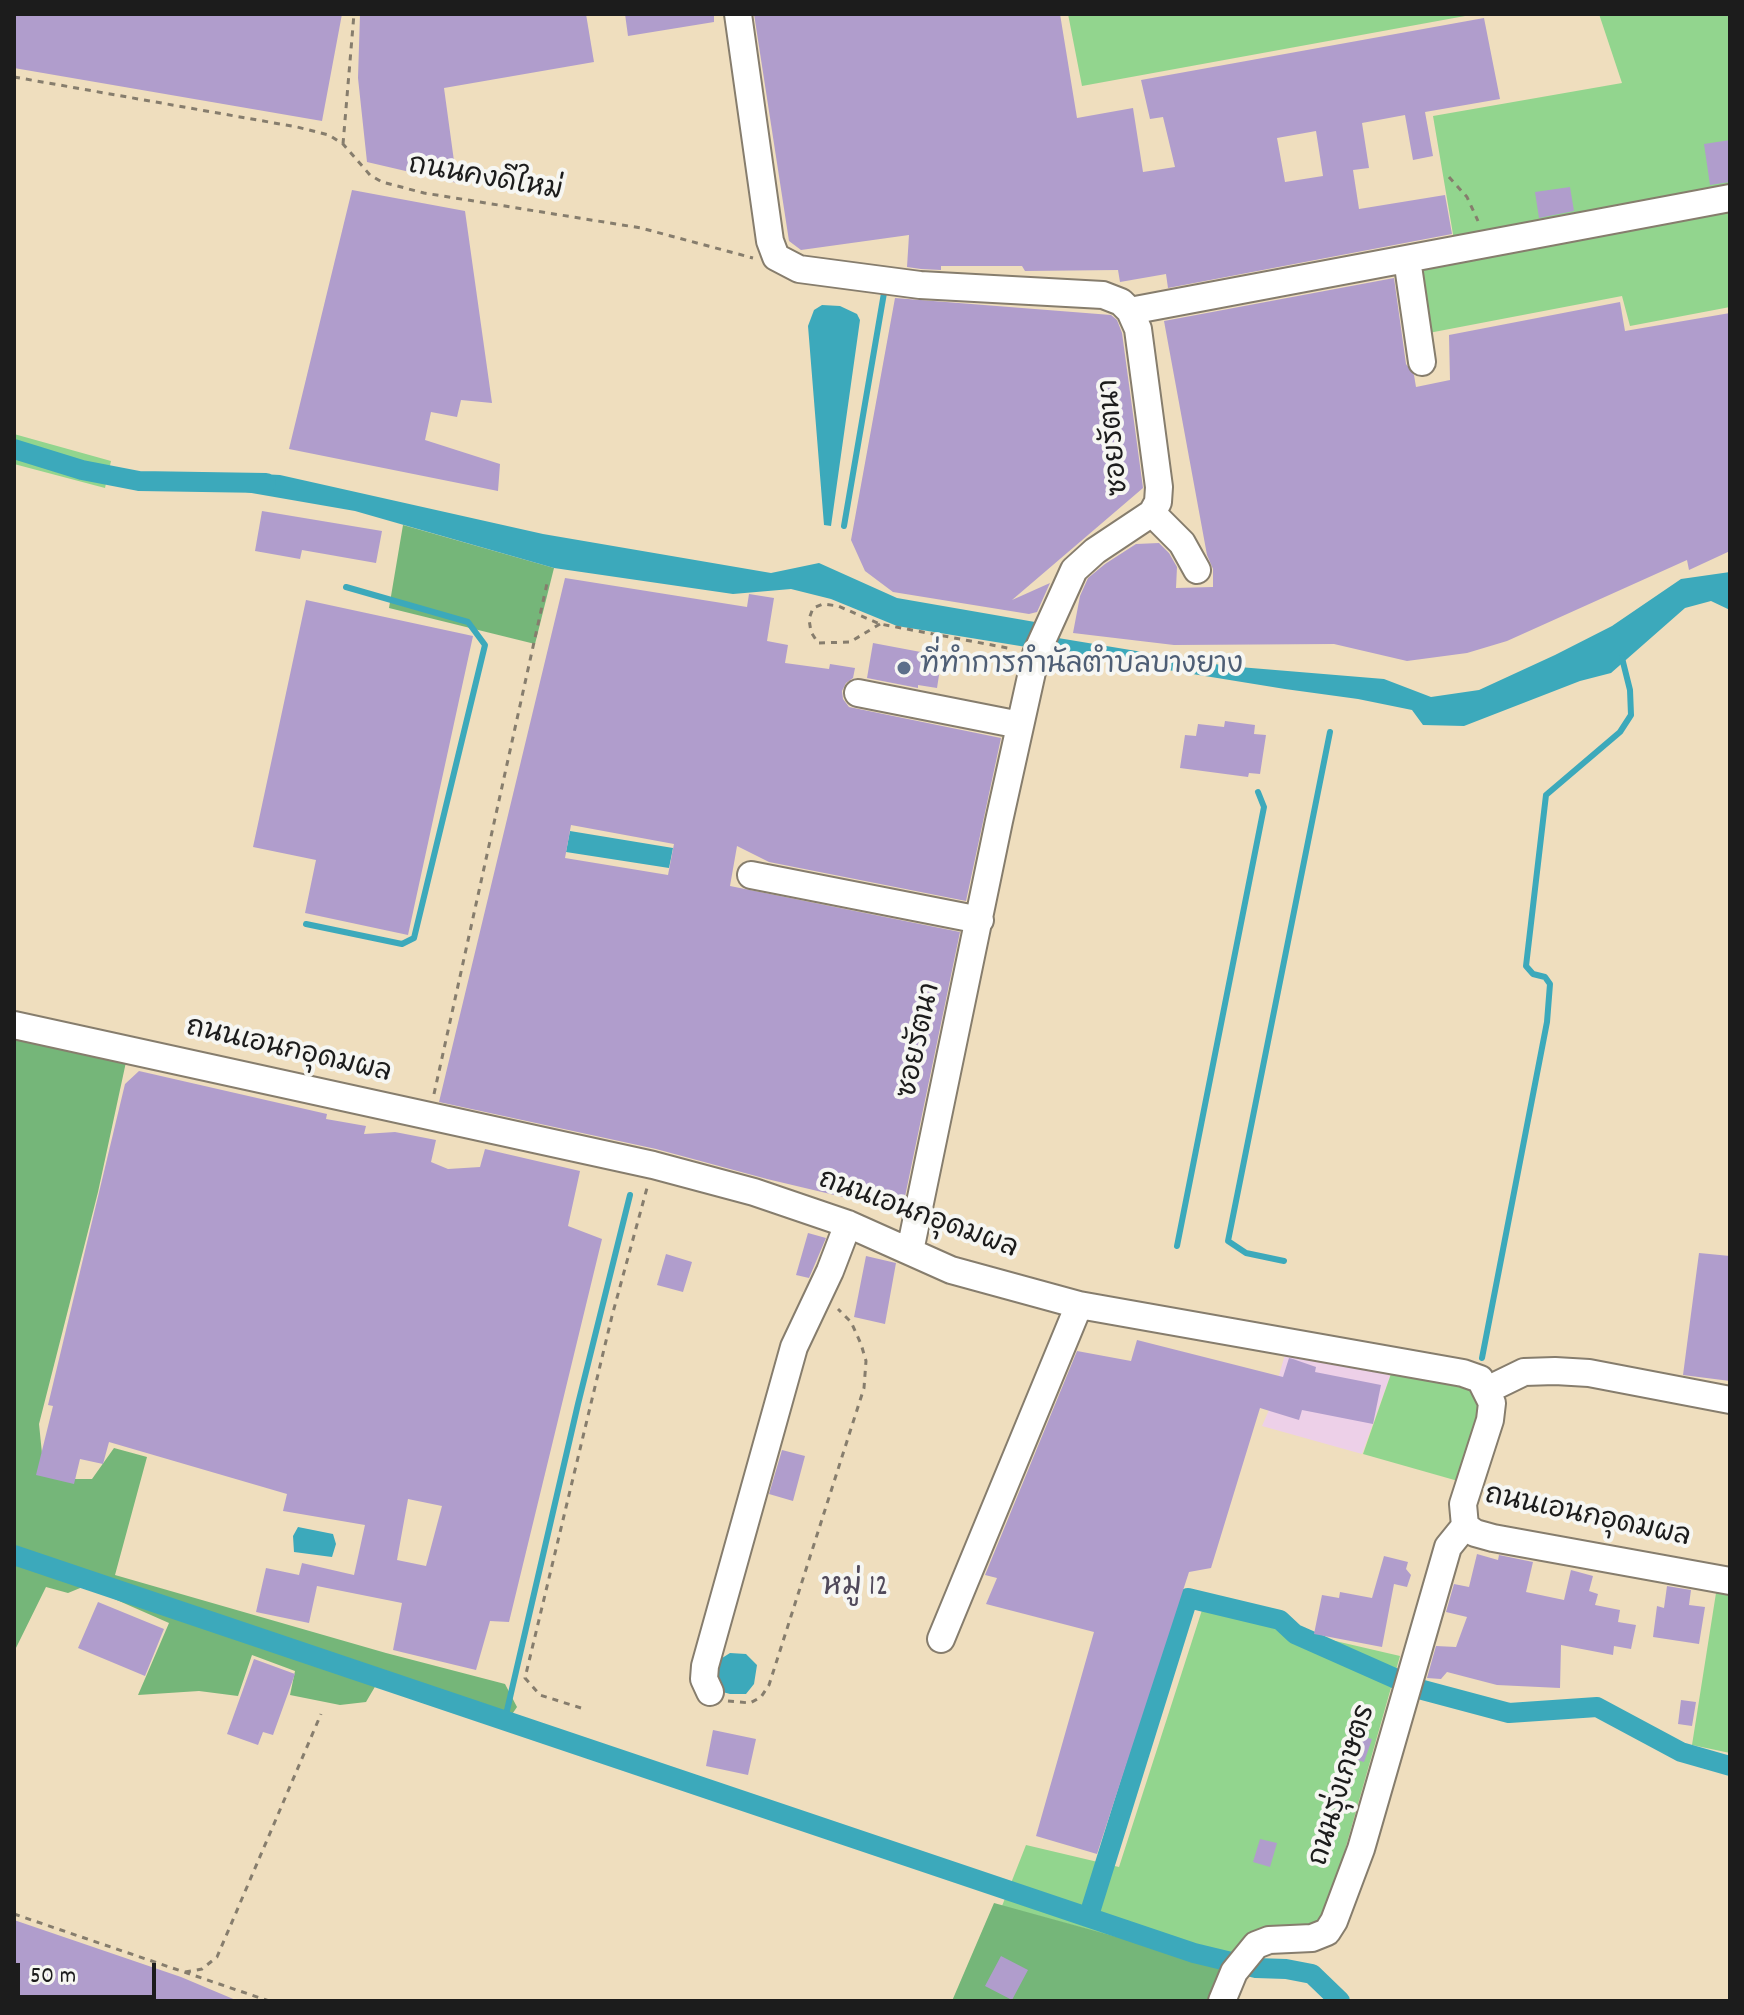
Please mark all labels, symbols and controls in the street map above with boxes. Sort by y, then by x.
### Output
street label: ถนนคงดีใหม่ [405,151,565,211]
street label: ซอยรัตนา [1095,377,1139,497]
place label: ที่ทำการกำนัลตำบลบางยาง [920,651,1243,685]
marker: ที่ทำการกำนัลตำบลบางยาง [895,659,913,677]
street label: ซอยรัตนา [893,980,951,1102]
street label: ถนนเอนกอุดมผล [182,1013,394,1093]
street label: ถนนเอนกอุดมผล [813,1165,1021,1269]
street label: ถนนเอนกอุดมผล [1481,1481,1693,1557]
district label: หมู่ 12 [822,1572,888,1608]
street label: ถนนรุ่งเกษตร [1305,1702,1385,1870]
scale bar [20,1947,160,1997]
text: 50 m [30,1960,76,1994]

